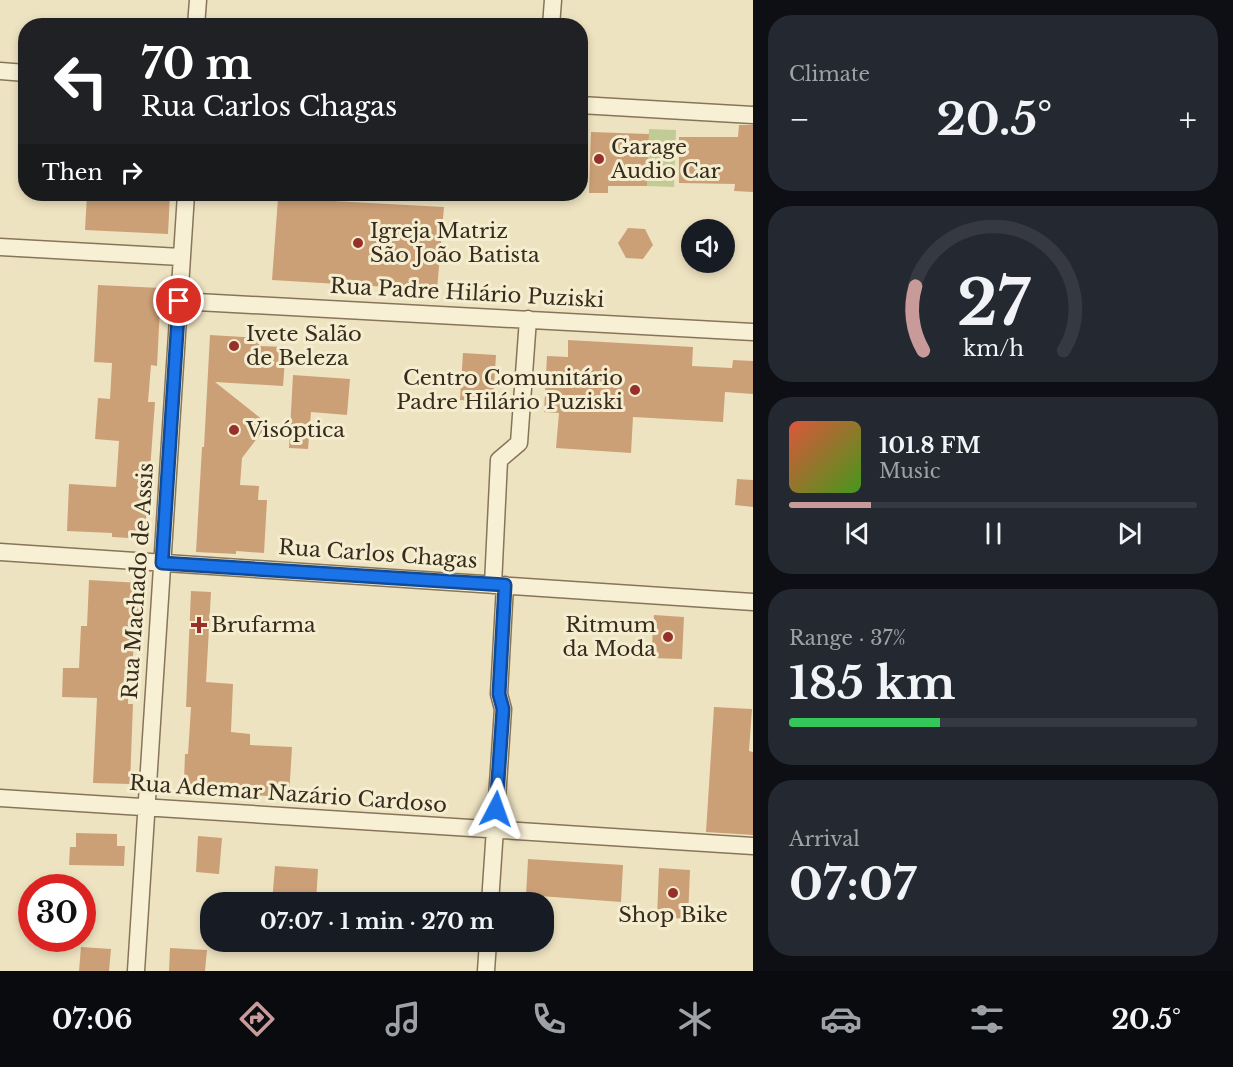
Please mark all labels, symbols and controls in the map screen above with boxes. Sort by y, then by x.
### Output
text: 70 m [141,38,252,90]
icon: left [42,42,120,120]
text: Climate [789,62,870,86]
text: Rua Carlos Chagas [141,90,397,123]
text: 20.5° [936,91,1052,147]
text: − [789,99,810,140]
text: + [1179,99,1197,140]
place label: Garage Audio Car [610,134,721,184]
marker: Garage Audio Car [592,152,606,166]
icon: right [115,156,148,189]
text: Then [42,159,103,186]
place label: Igreja Matriz São João Batista [370,218,540,268]
map controls [681,219,735,273]
button: sound [681,219,735,273]
marker: Igreja Matriz São João Batista [351,236,365,250]
text: 27 [957,264,1030,342]
street label: Rua Padre Hilário Puziski [329,273,605,313]
pin [153,275,204,326]
icon: arrive [162,284,195,317]
place label: Ivete Salão de Beleza [246,321,362,371]
text: km/h [963,336,1024,363]
marker: Ivete Salão de Beleza [227,339,241,353]
place label: Centro Comunitário Padre Hilário Puziski [396,365,623,415]
marker: Centro Comunitário Padre Hilário Puziski [628,383,642,397]
place label: Visóptica [245,417,345,443]
marker: Visóptica [227,423,241,437]
text: 101.8 FM [879,432,981,459]
text: Music [879,459,940,483]
street label: Rua Machado de Assis [117,462,159,700]
icon: previous [841,517,874,550]
icon: pause [977,517,1010,550]
icon: next [1113,517,1146,550]
street label: Rua Carlos Chagas [278,534,478,574]
place label: Brufarma [211,612,316,638]
place label: Ritmum da Moda [563,612,656,662]
marker: Brufarma [192,618,206,632]
text: Range · 37% [789,626,906,650]
marker: Ritmum da Moda [661,630,675,644]
text: 185 km [789,655,956,711]
street label: Rua Ademar Nazário Cardoso [128,770,448,818]
position arrow [464,777,528,841]
text: Arrival [789,827,860,851]
text: 07:07 [789,856,916,912]
speed limit sign: 30 [18,874,96,952]
marker: Shop Bike [666,886,680,900]
place label: Shop Bike [618,902,728,928]
text: 07:07 · 1 min · 270 m [260,908,494,935]
icon: directions [236,998,278,1040]
icon: music [382,998,424,1040]
icon: phone [528,998,570,1040]
icon: climate [674,998,716,1040]
icon: car [820,998,862,1040]
icon: filters [966,998,1008,1040]
text: 07:06 [52,1003,133,1036]
text: 20.5° [1112,1003,1181,1036]

